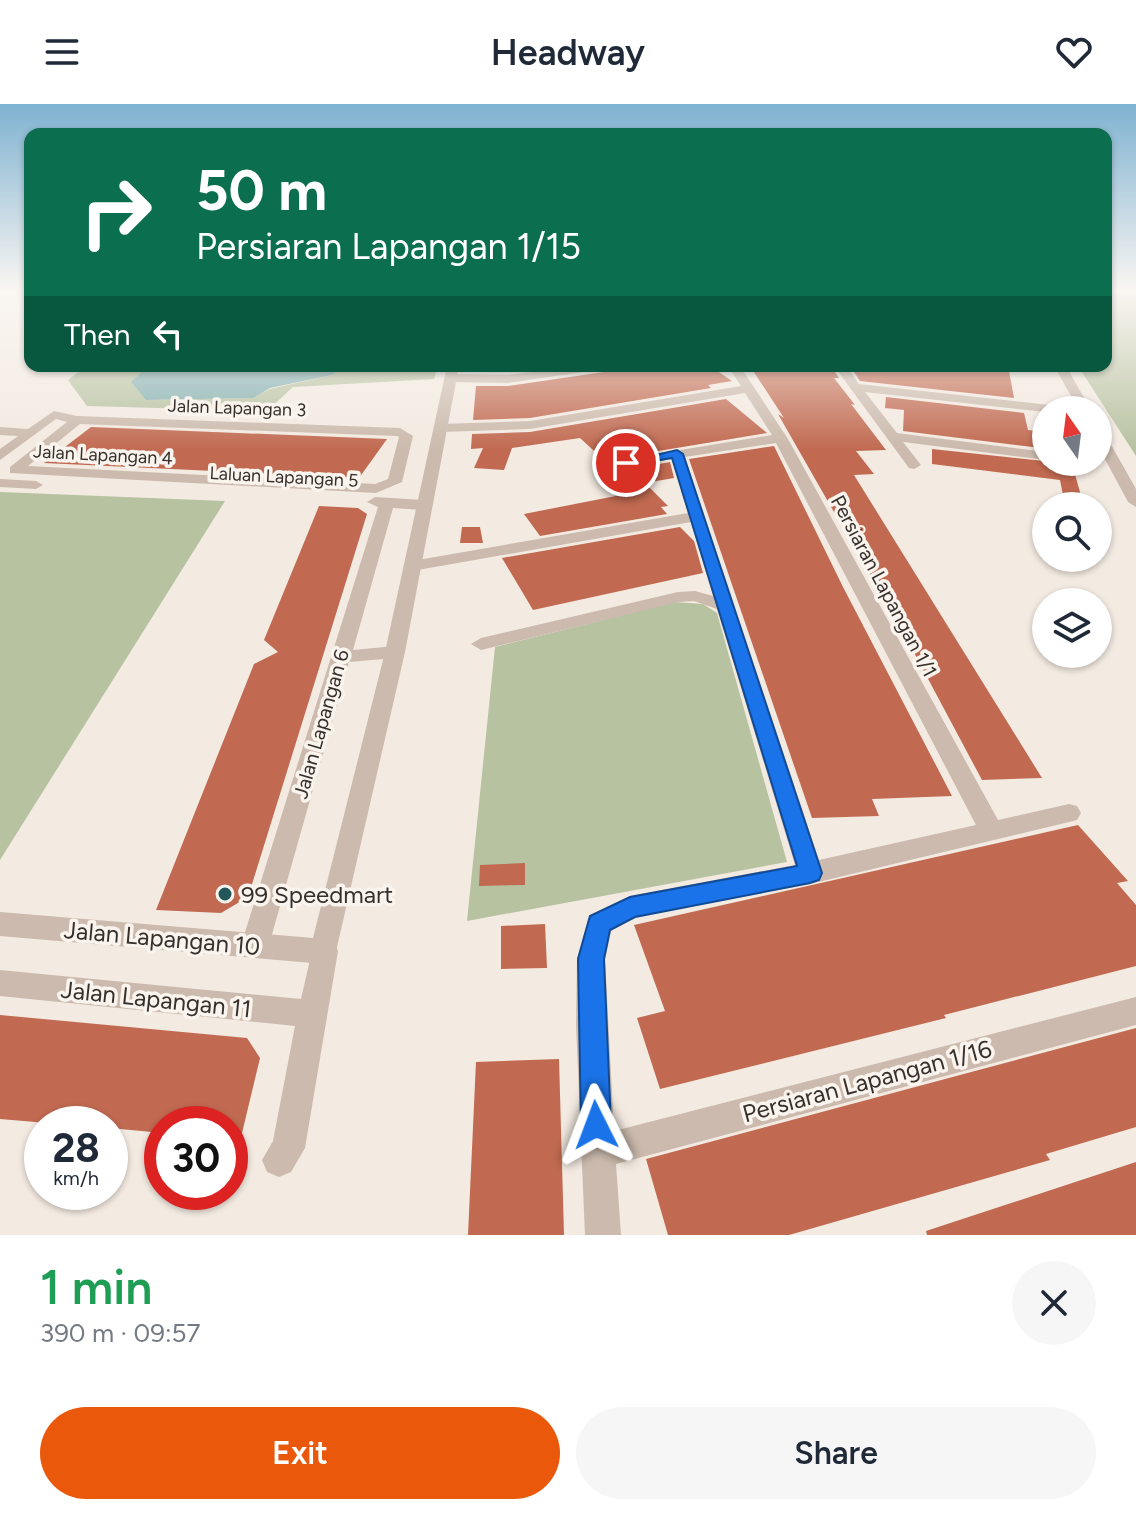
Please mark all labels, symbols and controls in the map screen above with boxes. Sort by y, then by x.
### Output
icon: menu [40,30,84,74]
icon: heart [1052,30,1096,74]
text: Headway [491,31,645,74]
text: 50 m [196,157,327,224]
icon: right [64,160,168,264]
text: Persiaran Lapangan 1/15 [196,225,581,268]
icon: left [146,312,190,356]
text: Then [64,316,130,353]
street label: Jalan Lapangan 3 [167,395,307,421]
north arrow [1032,396,1112,476]
map controls [1032,396,1112,668]
pin [592,429,660,497]
street label: Jalan Lapangan 4 [33,440,173,470]
icon: arrive [604,441,648,485]
street label: Laluan Lapangan 5 [209,462,359,492]
street label: Persiaran Lapangan 1/1 [826,491,942,681]
button: search [1032,492,1112,572]
button: layers [1032,588,1112,668]
street label: Jalan Lapangan 6 [288,647,354,801]
place label: 99 Speedmart [241,880,393,909]
marker: 99 Speedmart [216,885,234,903]
street label: Jalan Lapangan 10 [63,915,261,961]
street label: Jalan Lapangan 11 [59,975,253,1023]
street label: Persiaran Lapangan 1/16 [739,1034,995,1128]
position arrow [554,1083,638,1167]
speed limit sign: 30 [144,1106,248,1210]
text: 28 [52,1124,100,1172]
text: km/h [53,1166,99,1190]
text: 1 min [40,1258,152,1316]
button: close [1012,1261,1096,1345]
text: 390 m · 09:57 [40,1317,200,1349]
button: Exit [40,1407,560,1499]
button: Share [576,1407,1096,1499]

